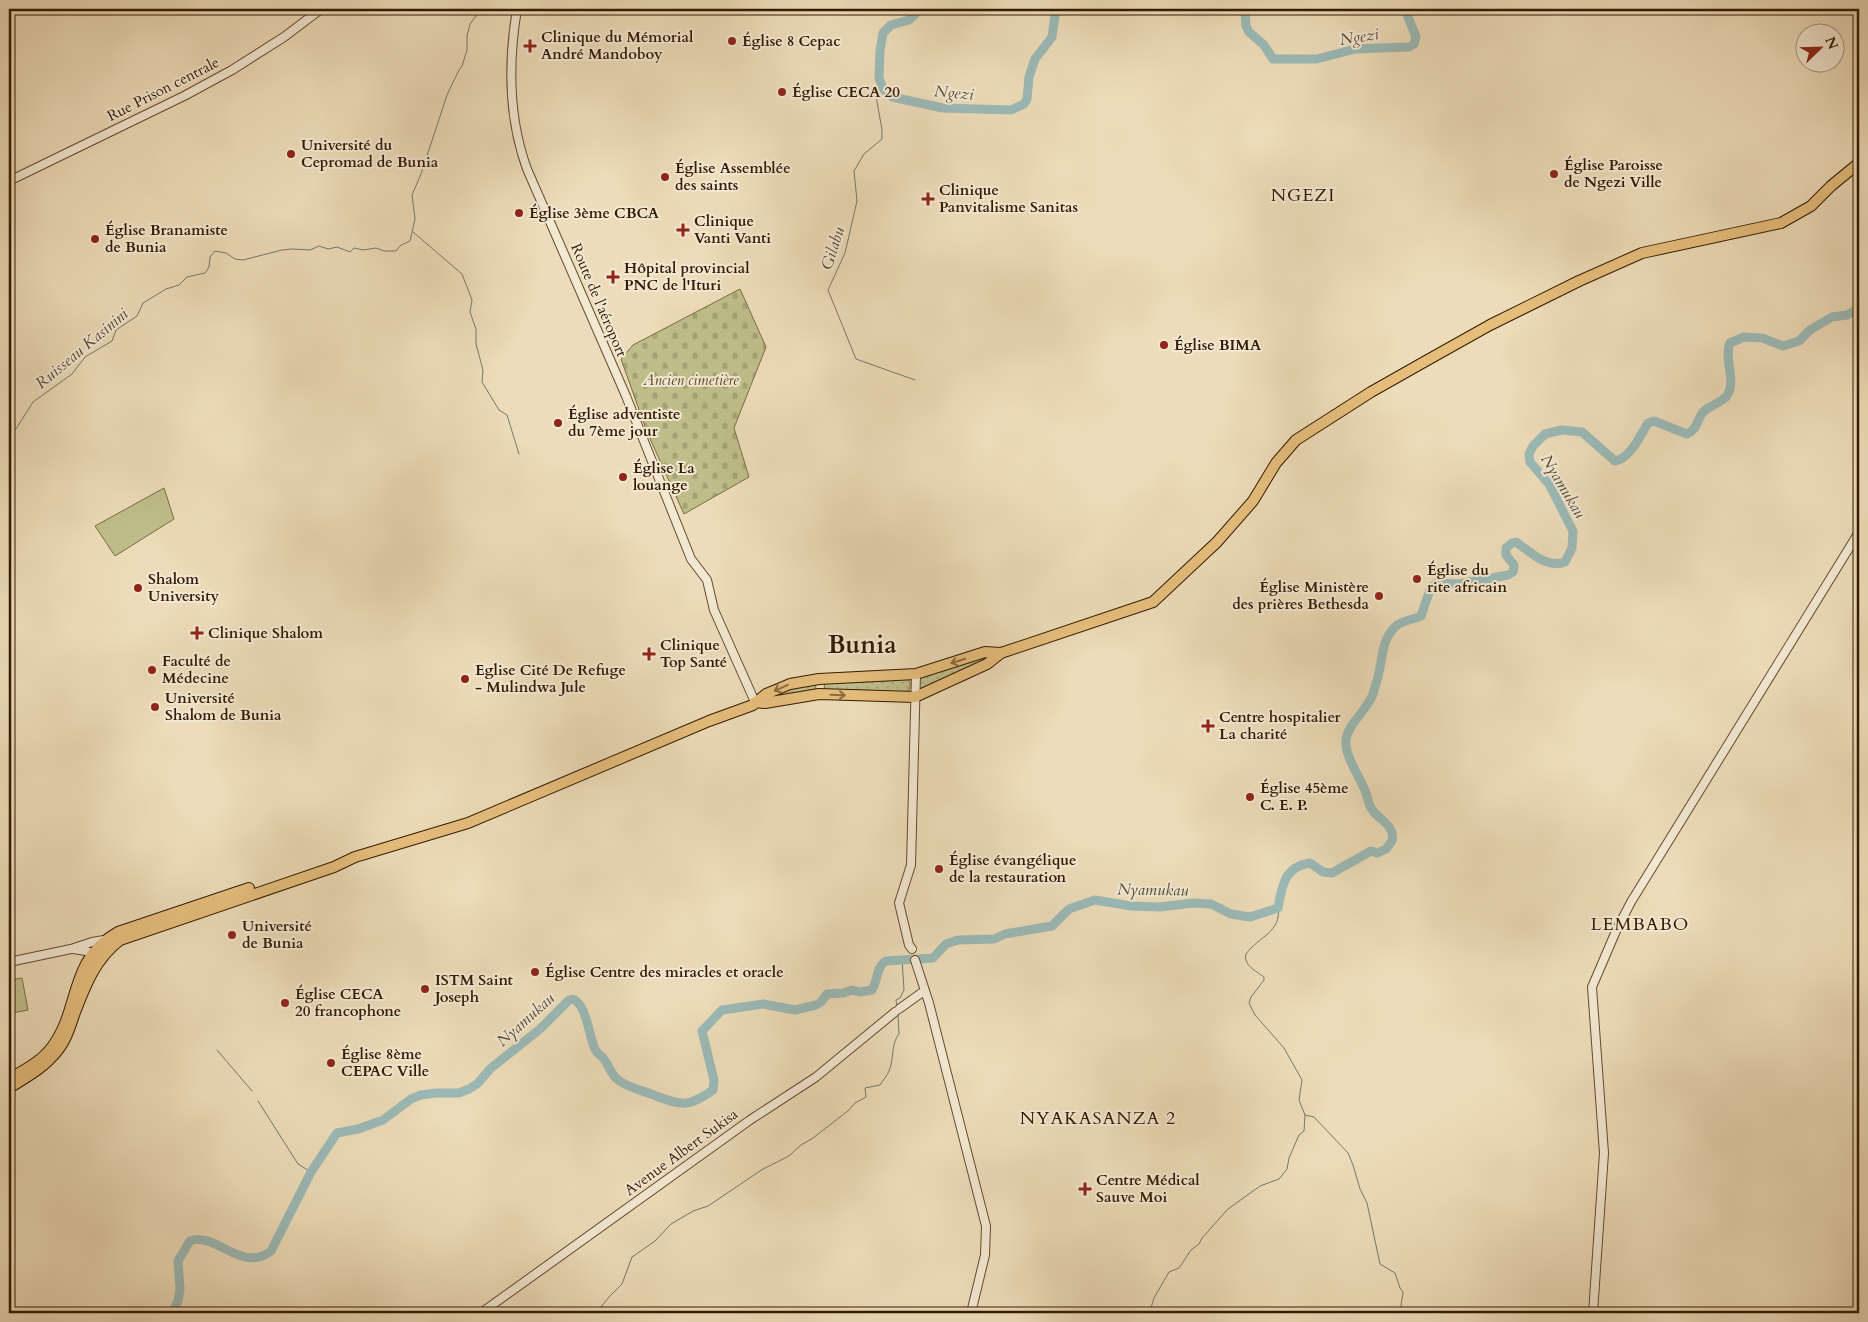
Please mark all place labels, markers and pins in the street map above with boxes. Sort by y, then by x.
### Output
place label: Clinique du Mémorial André Mandoboy [541,27,694,64]
place label: Église 8 Cepac [742,31,840,51]
marker: Église 8 Cepac [726,35,738,47]
marker: Clinique du Mémorial André Mandoboy [523,39,537,53]
place label: Église CECA 20 [792,82,900,102]
marker: Église CECA 20 [776,86,788,98]
place label: Université du Cepromad de Bunia [301,135,439,172]
marker: Université du Cepromad de Bunia [285,148,297,160]
place label: Église Paroisse de Ngezi Ville [1564,155,1663,192]
place label: Église Assemblée des saints [675,158,791,195]
marker: Église Paroisse de Ngezi Ville [1548,168,1560,180]
marker: Église Assemblée des saints [659,171,671,183]
place label: Clinique Panvitalisme Sanitas [939,180,1078,217]
marker: Clinique Panvitalisme Sanitas [921,192,935,206]
place label: Église 3ème CBCA [529,203,660,223]
marker: Église 3ème CBCA [513,207,525,219]
place label: Clinique Vanti Vanti [694,211,771,248]
place label: Église Branamiste de Bunia [105,220,228,257]
marker: Clinique Vanti Vanti [676,223,690,237]
marker: Église Branamiste de Bunia [89,233,101,245]
place label: Hôpital provincial PNC de l'Ituri [624,258,750,295]
marker: Hôpital provincial PNC de l'Ituri [606,270,620,284]
place label: Église BIMA [1174,335,1262,355]
marker: Église BIMA [1158,339,1170,351]
place label: Église adventiste du 7ème jour [568,404,680,441]
marker: Église adventiste du 7ème jour [552,417,564,429]
place label: Église La louange [633,458,695,495]
marker: Église La louange [617,471,629,483]
place label: Église du rite africain [1427,560,1507,597]
place label: Shalom University [148,569,220,606]
marker: Église du rite africain [1411,573,1423,585]
place label: Église Ministère des prières Bethesda [1232,577,1370,614]
marker: Shalom University [132,582,144,594]
marker: Église Ministère des prières Bethesda [1373,590,1385,602]
place label: Clinique Shalom [208,623,323,643]
marker: Clinique Shalom [190,626,204,640]
place label: Clinique Top Santé [660,635,727,672]
marker: Clinique Top Santé [642,647,656,661]
place label: Faculté de Médecine [162,651,231,688]
place label: Eglise Cité De Refuge - Mulindwa Jule [475,660,626,697]
marker: Faculté de Médecine [146,664,158,676]
marker: Eglise Cité De Refuge - Mulindwa Jule [459,673,471,685]
place label: Université Shalom de Bunia [165,688,282,725]
marker: Université Shalom de Bunia [149,701,161,713]
place label: Centre hospitalier La charité [1219,707,1341,744]
marker: Centre hospitalier La charité [1201,719,1215,733]
place label: Église 45ème C. E. P. [1260,778,1349,815]
marker: Église 45ème C. E. P. [1244,791,1256,803]
place label: Église évangélique de la restauration [949,850,1077,887]
marker: Église évangélique de la restauration [933,863,945,875]
place label: Université de Bunia [242,916,312,953]
marker: Université de Bunia [226,929,238,941]
place label: Église Centre des miracles et oracle [545,962,784,982]
marker: Église Centre des miracles et oracle [529,966,541,978]
place label: ISTM Saint Joseph [433,970,514,1007]
marker: ISTM Saint Joseph [419,983,431,995]
place label: Église CECA 20 francophone [295,984,401,1021]
marker: Église CECA 20 francophone [279,997,291,1009]
place label: Église 8ème CEPAC Ville [341,1044,429,1081]
marker: Église 8ème CEPAC Ville [325,1057,337,1069]
place label: Centre Médical Sauve Moi [1096,1170,1200,1207]
marker: Centre Médical Sauve Moi [1078,1182,1092,1196]

